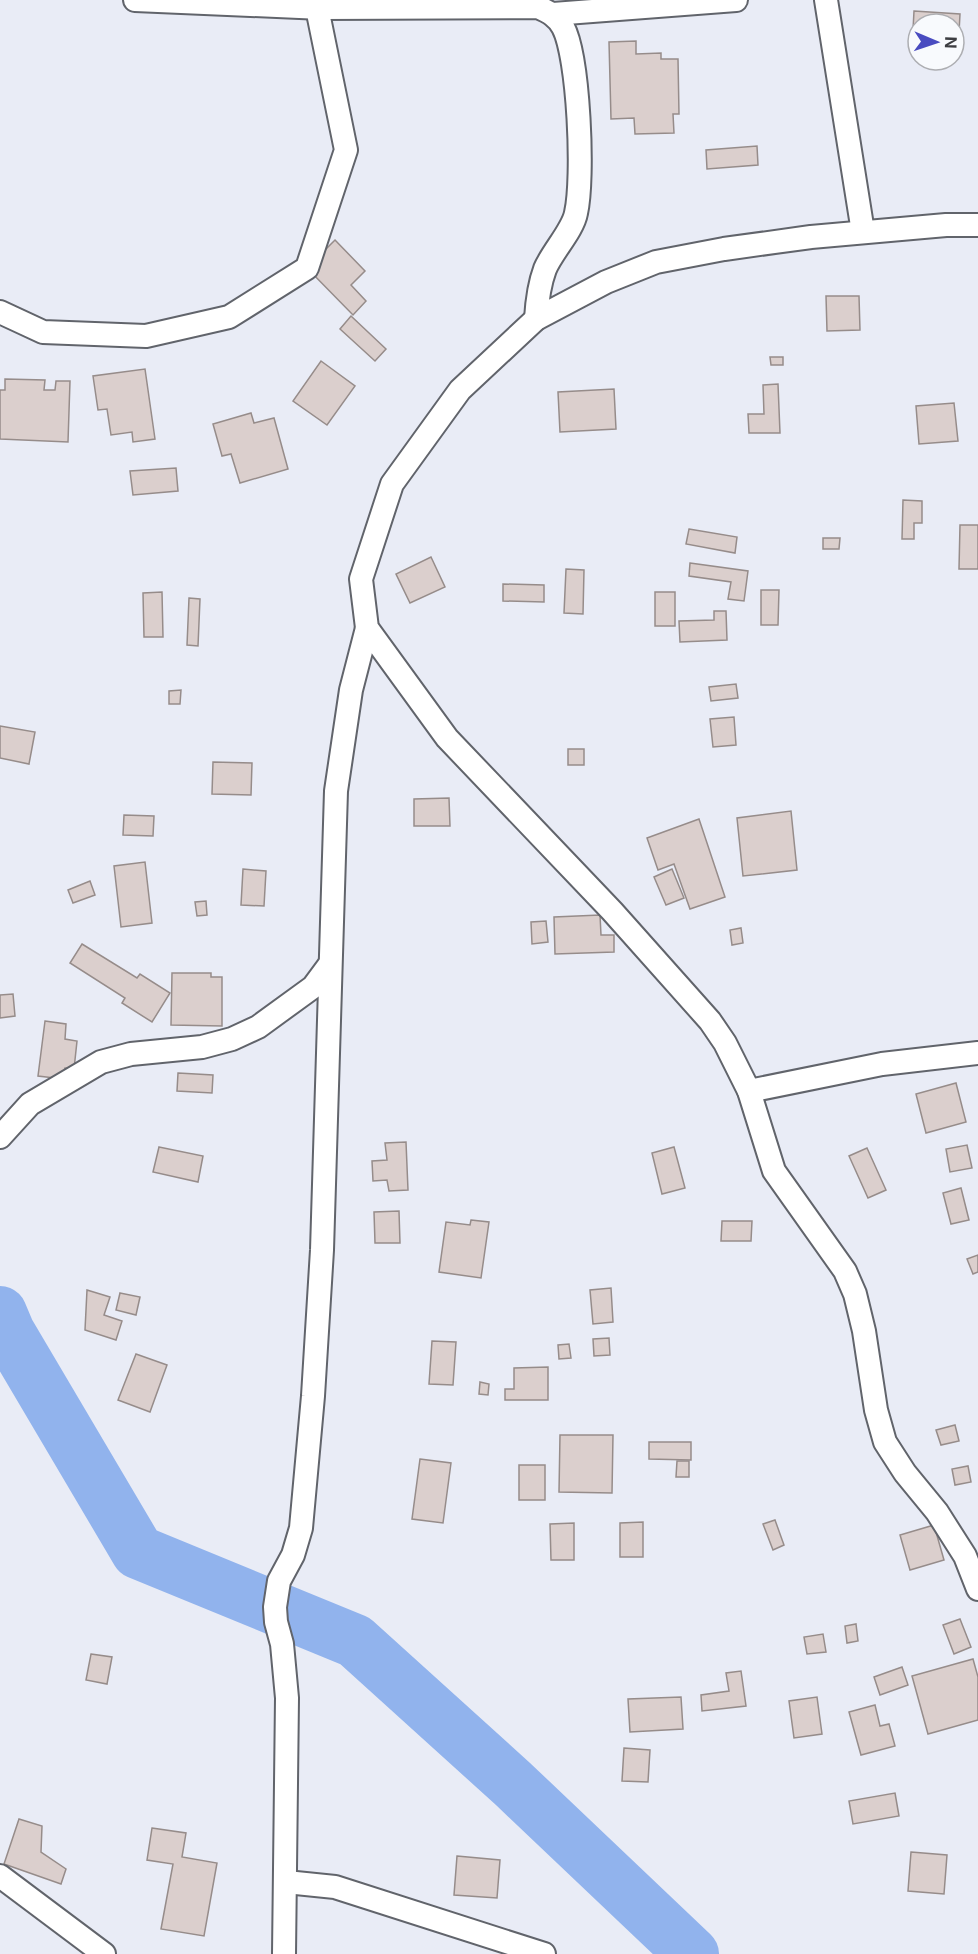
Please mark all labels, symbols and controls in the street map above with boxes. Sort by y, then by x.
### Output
north arrow [906,12,966,72]
text: N [941,36,961,49]

